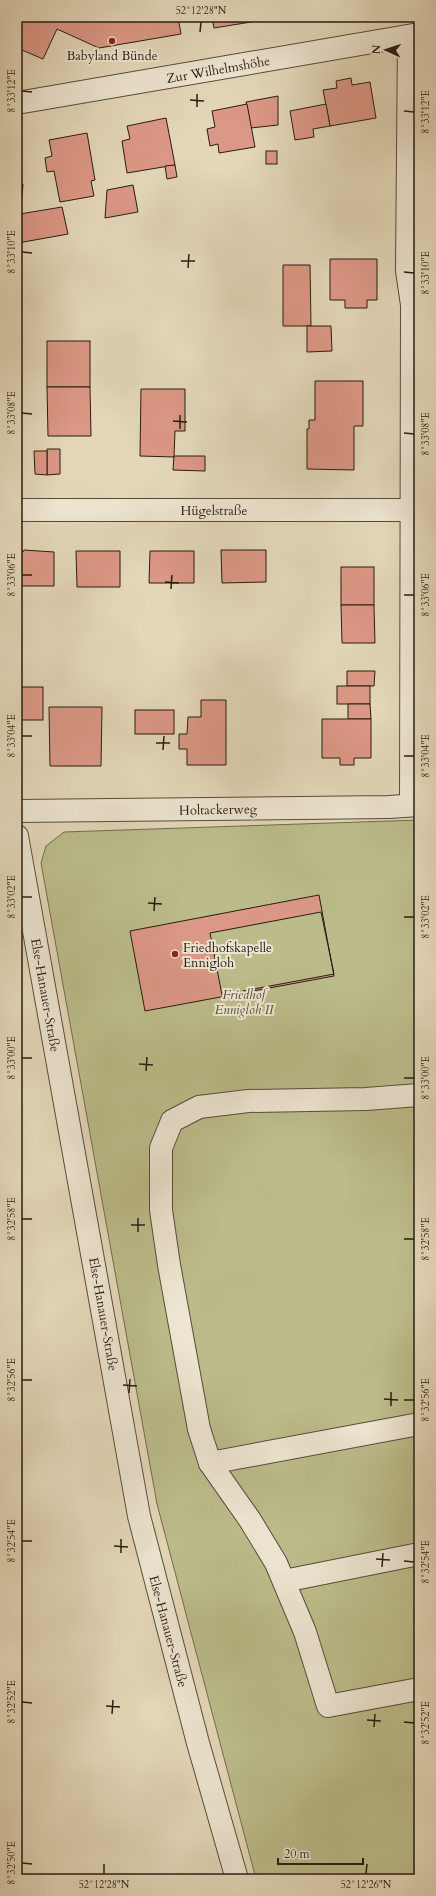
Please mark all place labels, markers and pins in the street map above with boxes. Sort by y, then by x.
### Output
marker: Babyland Bünde [107,36,117,46]
place label: Babyland Bünde [66,47,158,65]
place label: Friedhofskapelle Ennigloh [183,939,272,972]
marker: Friedhofskapelle Ennigloh [170,949,180,959]

